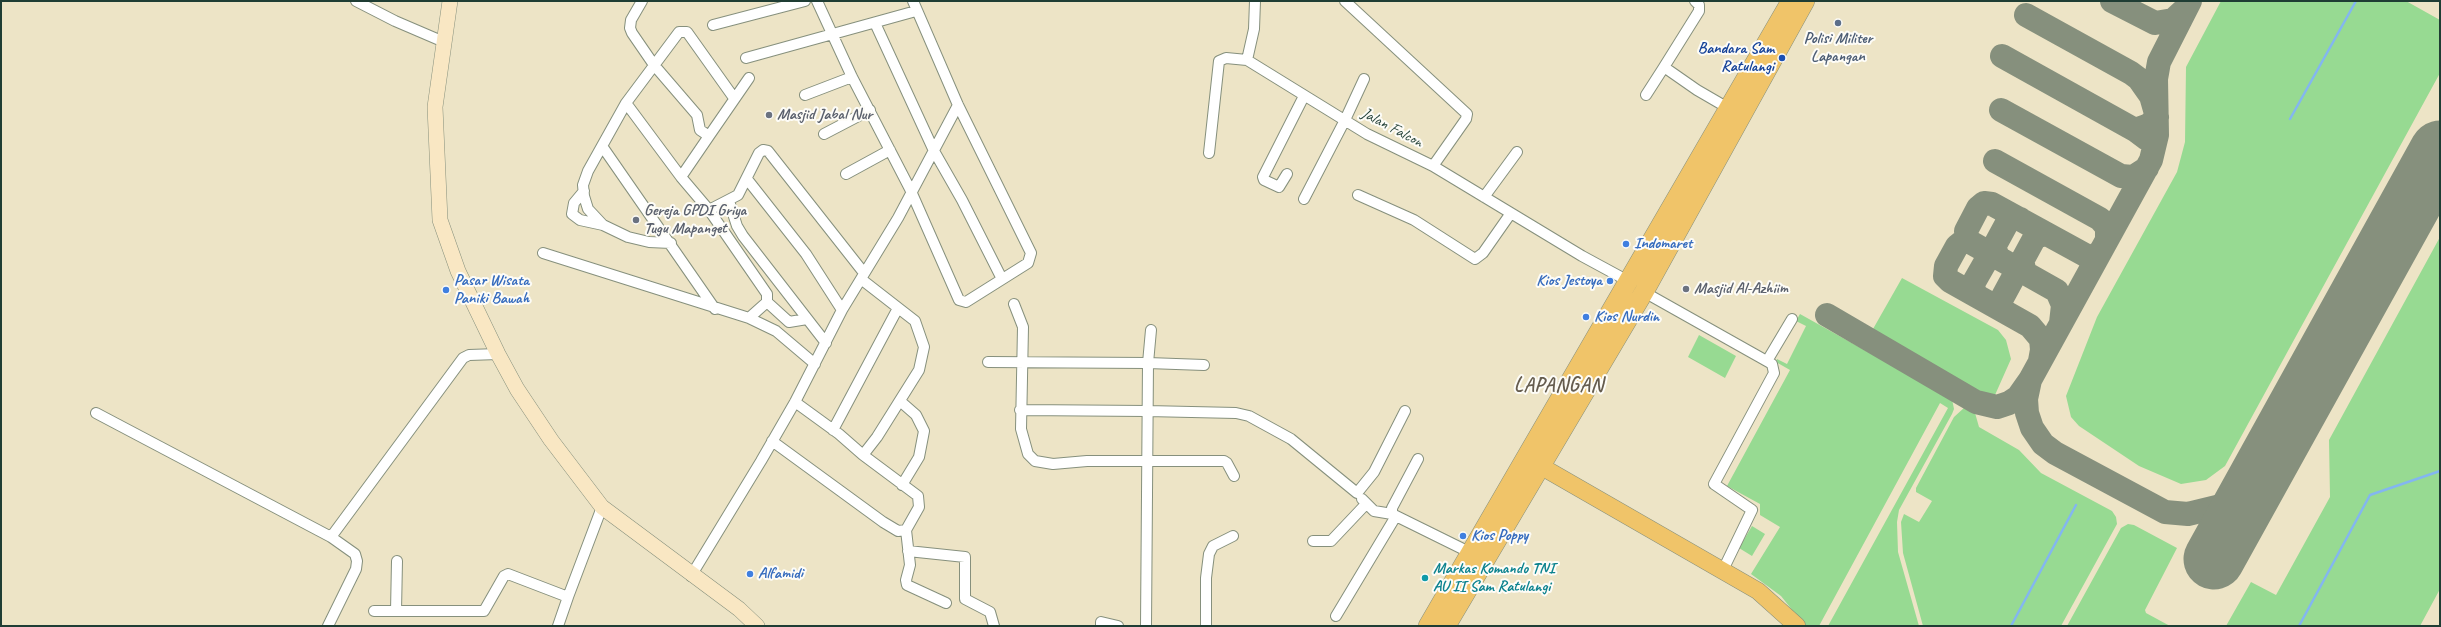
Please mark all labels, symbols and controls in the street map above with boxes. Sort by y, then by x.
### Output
marker: Polisi Militer Lapangan [1833,18,1843,28]
place label: Polisi Militer Lapangan [1804,29,1872,67]
place label: Bandara Sam Ratulangi [1698,39,1774,77]
marker: Bandara Sam Ratulangi [1777,53,1787,63]
street label: Jalan Falcon [1358,104,1426,152]
place label: Masjid Jabal Nur [777,105,872,125]
marker: Masjid Jabal Nur [764,110,774,120]
place label: Gereja GPDI Griya Tugu Mapanget [644,201,746,239]
marker: Gereja GPDI Griya Tugu Mapanget [631,215,641,225]
place label: Indomaret [1634,234,1692,254]
marker: Indomaret [1621,239,1631,249]
place label: Pasar Wisata Paniki Bawah [454,271,529,309]
place label: Kios Jestoya [1536,271,1602,291]
marker: Kios Jestoya [1605,276,1615,286]
place label: Masjid Al-Azhiim [1694,279,1788,299]
marker: Masjid Al-Azhiim [1681,284,1691,294]
marker: Pasar Wisata Paniki Bawah [441,285,451,295]
place label: Kios Nurdin [1594,307,1659,327]
marker: Kios Nurdin [1581,312,1591,322]
district label: LAPANGAN [1515,374,1603,398]
place label: Kios Poppy [1471,526,1528,546]
marker: Kios Poppy [1458,531,1468,541]
place label: Markas Komando TNI AU II Sam Ratulangi [1433,559,1555,597]
place label: Alfamidi [758,564,803,584]
marker: Alfamidi [745,569,755,579]
marker: Markas Komando TNI AU II Sam Ratulangi [1420,573,1430,583]

